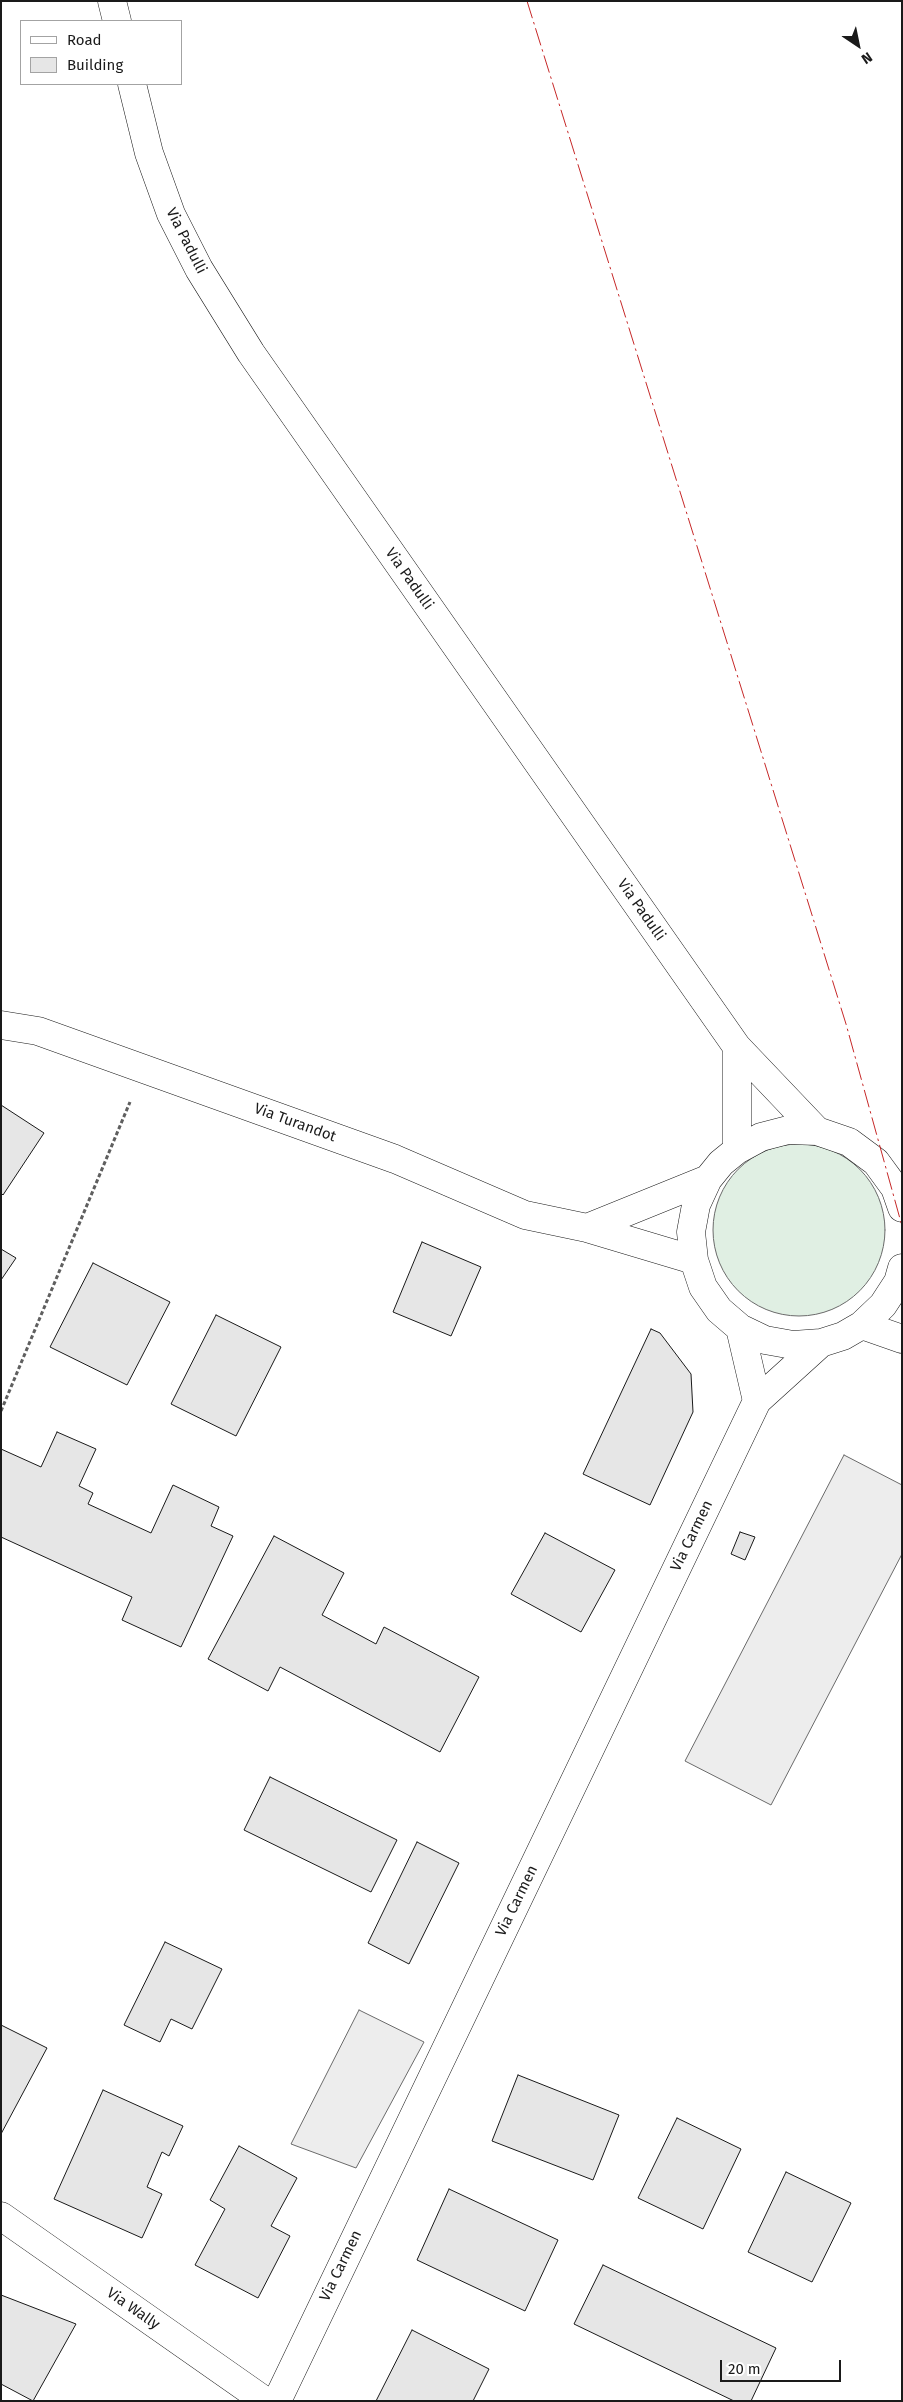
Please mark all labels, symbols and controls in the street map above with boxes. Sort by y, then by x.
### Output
legend [20,20,182,85]
north arrow [833,20,883,70]
text: Road [67,31,102,49]
text: N [858,48,875,67]
text: Building [67,56,123,74]
street label: Via Padulli [162,205,210,277]
street label: Via Padulli [381,545,437,613]
street label: Via Padulli [613,876,669,944]
street label: Via Turandot [252,1100,338,1146]
street label: Via Carmen [667,1498,717,1574]
street label: Via Carmen [492,1863,542,1939]
street label: Via Carmen [316,2228,366,2304]
street label: Via Wally [103,2284,163,2334]
scale bar [723,2350,844,2382]
text: 20 m [728,2360,761,2378]

